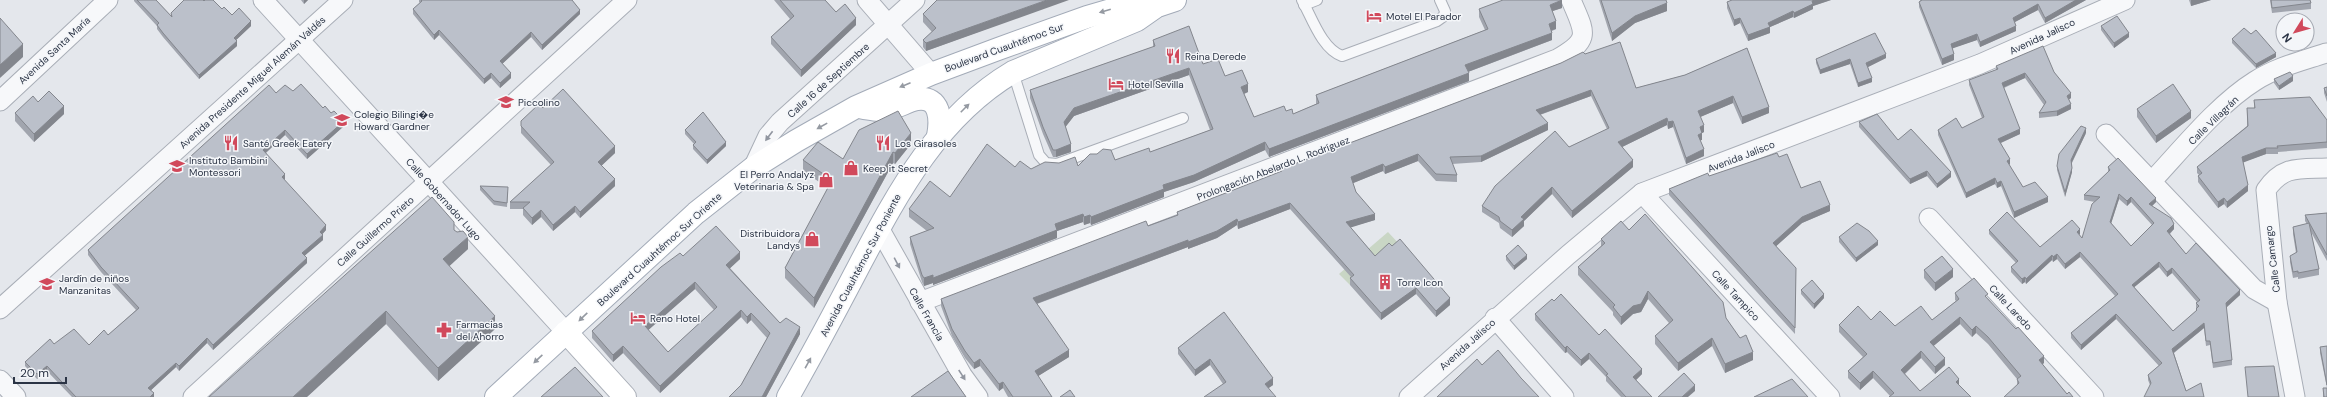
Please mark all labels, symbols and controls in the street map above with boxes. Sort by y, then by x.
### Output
hotel icon: Motel El Parador [1365,7,1383,25]
one-way arrow [1099,8,1111,14]
place label: Motel El Parador [1386,10,1461,23]
north arrow [2275,12,2315,52]
street label: Avenida Presidente Miguel Alemán Valdés [177,13,328,152]
street label: Avenida Santa María [16,14,93,87]
street label: Avenida Jalisco [2007,16,2077,57]
street label: Boulevard Cuauhtémoc Sur [943,20,1066,75]
text: N [2279,31,2295,45]
street label: Calle 16 de Septiembre [785,40,872,121]
restaurant icon: Reina Derede [1164,47,1182,65]
place label: Reina Derede [1185,50,1247,63]
hotel icon: Hotel Sevilla [1107,75,1125,93]
place label: Hotel Sevilla [1128,78,1184,91]
one-way arrow [898,83,910,89]
school or university icon: Piccolino [497,93,515,111]
street label: Calle Villagrán [2185,93,2241,148]
place label: Piccolino [518,96,560,109]
one-way arrow [960,103,970,113]
place label: Colegio Bilingi�e Howard Gardner [354,108,434,133]
school or university icon: Colegio Bilingi�e Howard Gardner [333,111,351,129]
one-way arrow [816,123,828,130]
one-way arrow [764,131,773,142]
street label: Prolongación Abelardo L. Rodríguez [1195,133,1352,204]
restaurant icon: Santé Greek Eatery [222,134,240,152]
restaurant icon: Los Girasoles [874,134,892,152]
place label: Santé Greek Eatery [243,137,332,150]
place label: Los Girasoles [895,137,957,150]
street label: Avenida Jalisco [1706,138,1777,175]
place label: Instituto Bambini Montessori [189,154,267,179]
street label: Calle Gobernador Lugo [403,155,484,243]
school or university icon: Instituto Bambini Montessori [168,157,186,175]
shop icon: Keep it Secret [842,159,860,177]
place label: Keep it Secret [863,162,928,175]
place label: El Perro Andalyz Veterinaria & Spa [734,168,814,193]
shop icon: El Perro Andalyz Veterinaria & Spa [817,171,835,189]
street label: Boulevard Cuauhtémoc Sur Oriente [594,190,725,309]
street label: Avenida Cuauhtémoc Sur Poniente [817,191,904,339]
street label: Calle Guillermo Prieto [334,193,417,270]
street label: Calle Camargo [2262,225,2283,293]
place label: Distribuidora Landys [740,227,800,252]
shop icon: Distribuidora Landys [803,230,821,248]
one-way arrow [894,257,901,269]
street label: Calle Tampico [1709,267,1763,324]
place label: Jardín de niños Manzanitas [59,272,129,297]
building icon: Torre Icon [1376,273,1394,291]
school or university icon: Jardín de niños Manzanitas [38,275,56,293]
place label: Torre Icon [1397,276,1443,289]
street label: Calle Laredo [1986,282,2035,333]
street label: Calle Francia [906,285,947,343]
hotel icon: Reno Hotel [629,309,647,327]
one-way arrow [578,312,588,321]
place label: Reno Hotel [650,312,700,325]
street label: Avenida Jalisco [1437,316,1498,373]
place label: Farmacias del Ahorro [456,318,504,343]
pharmacy icon: Farmacias del Ahorro [435,321,453,339]
one-way arrow [532,354,543,363]
one-way arrow [804,357,811,369]
scale bar [14,359,66,385]
text: 20 m [20,365,49,381]
one-way arrow [959,369,966,381]

